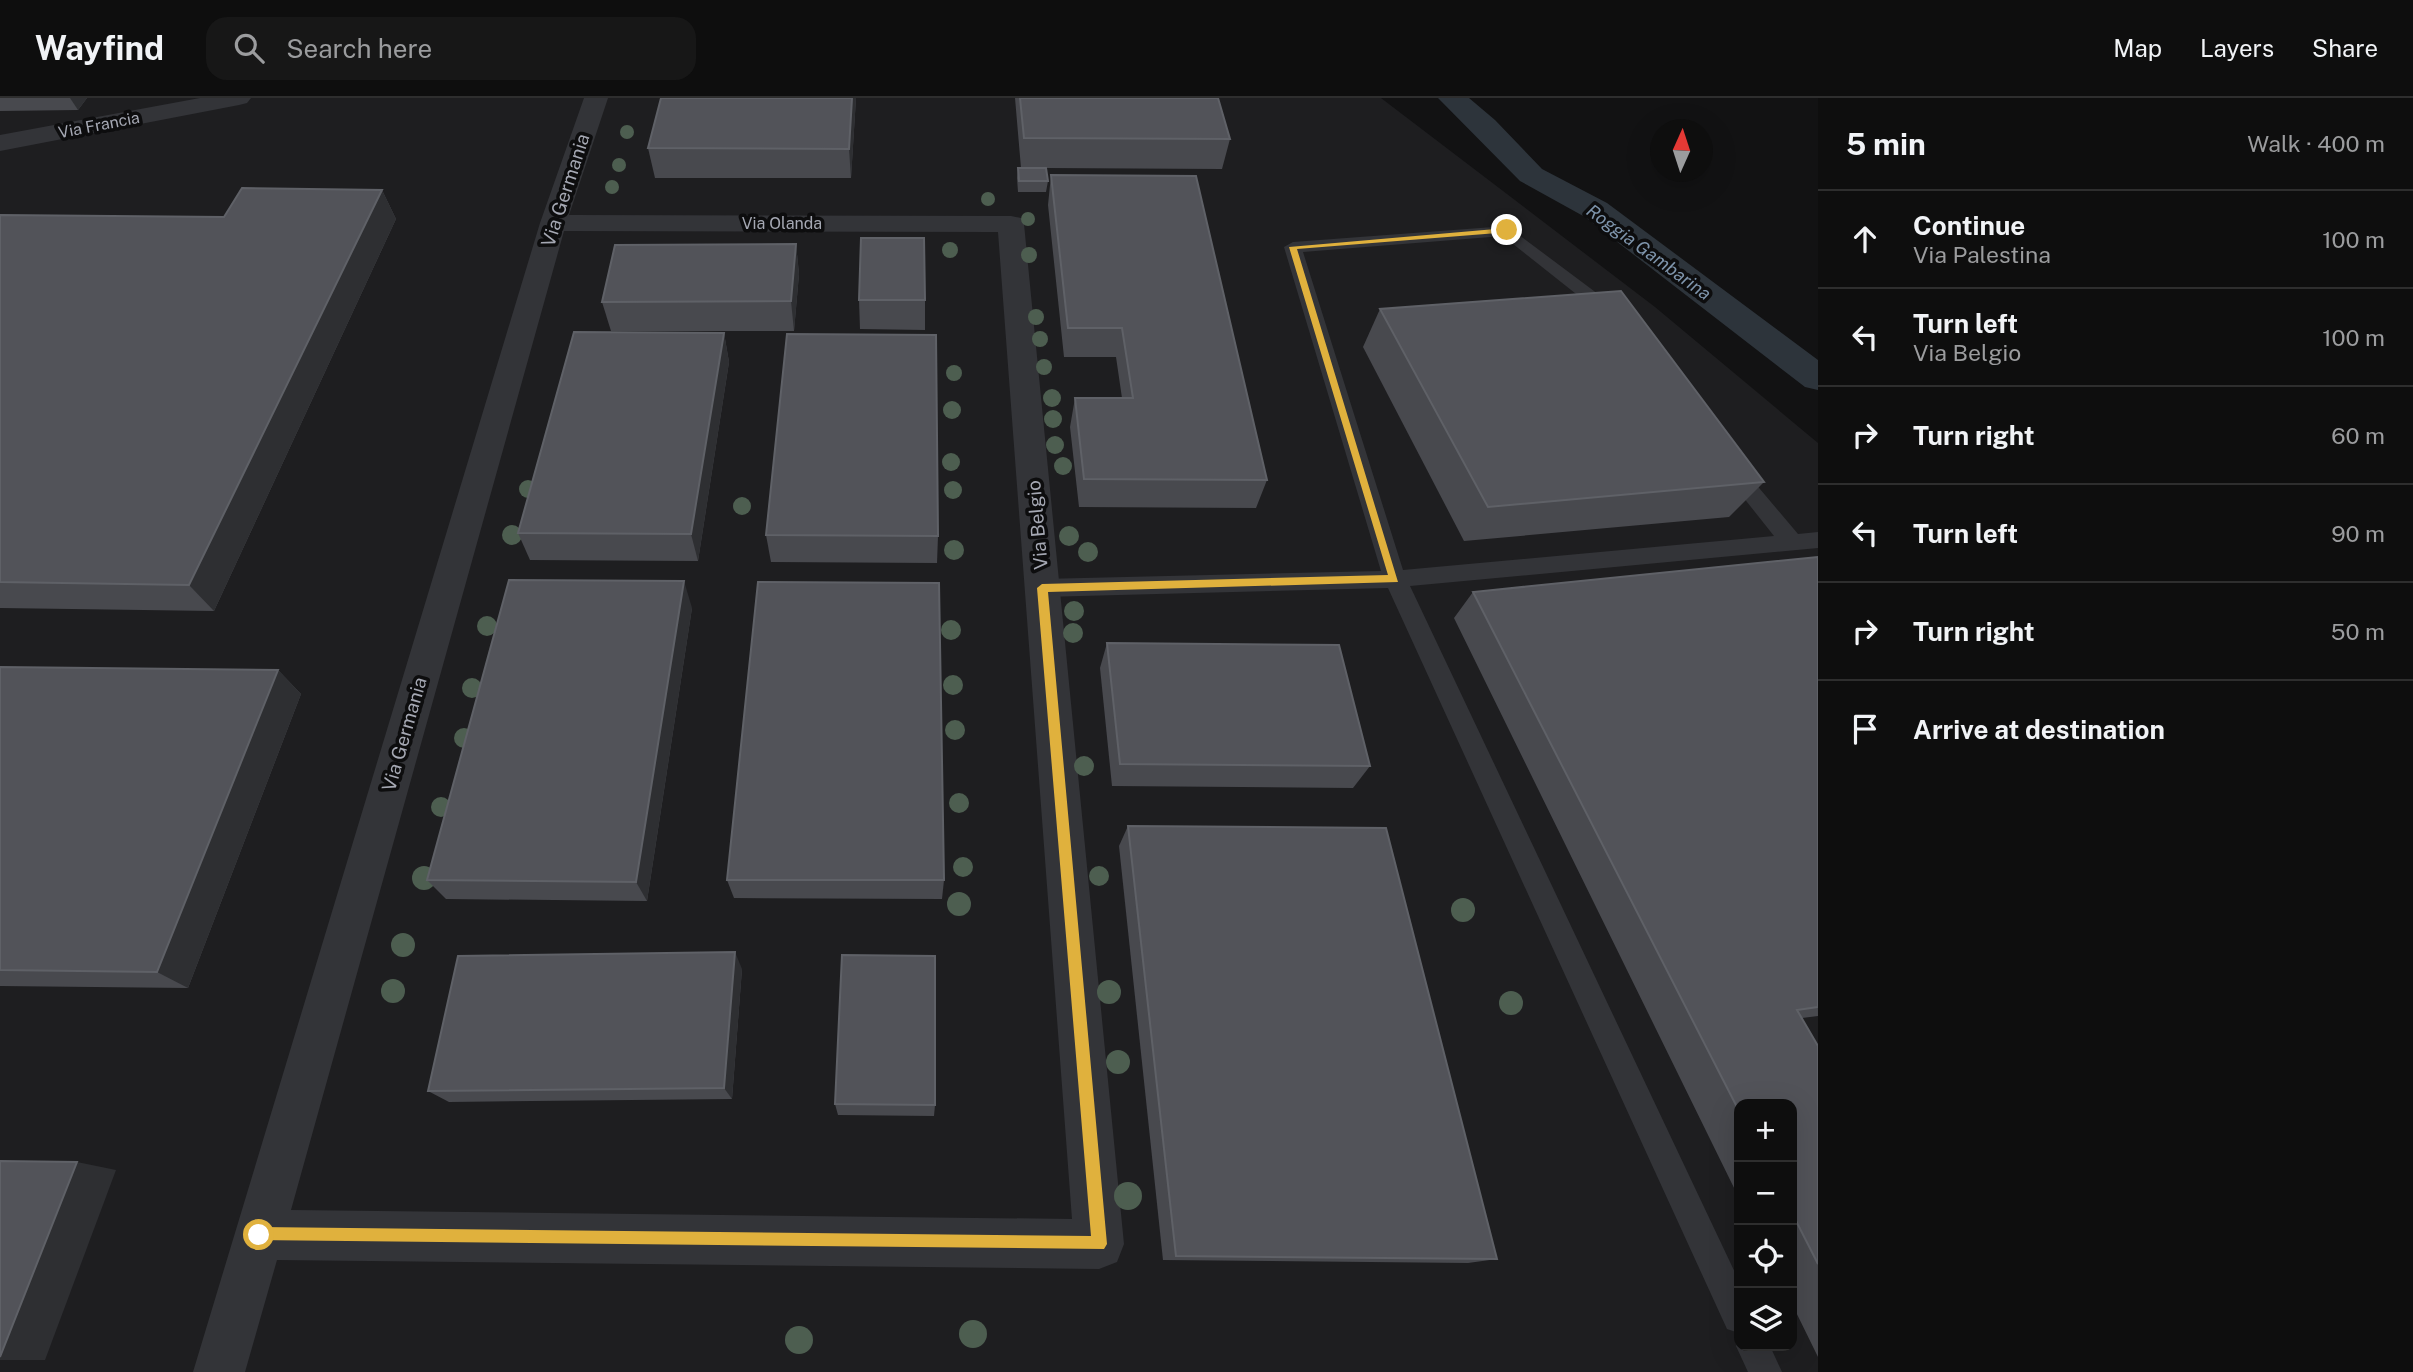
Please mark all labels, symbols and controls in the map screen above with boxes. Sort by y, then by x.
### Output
search box [206,17,696,80]
text: Wayfind [35,29,164,67]
icon: search [230,29,268,67]
text: Search here [286,33,432,64]
text: Map [2113,34,2162,62]
text: Layers [2200,34,2274,62]
text: Share [2312,34,2378,62]
street label: Via Francia [57,108,141,142]
north arrow [1650,119,1713,182]
text: 5 min [1846,126,1926,162]
text: Walk · 400 m [2247,130,2385,157]
street label: Via Germania [536,131,594,249]
water label: Roggia Gambarina [1583,200,1715,304]
text: Continue [1913,210,2025,241]
street label: Via Olanda [742,214,822,233]
route end [1491,214,1522,245]
icon: ahead [1846,220,1884,258]
text: 100 m [2322,226,2385,253]
text: Via Palestina [1913,241,2051,268]
text: Turn left [1913,308,2018,339]
icon: left [1846,318,1884,356]
text: 100 m [2322,324,2385,351]
text: Via Belgio [1913,339,2021,366]
icon: right [1846,416,1884,454]
text: Turn right [1913,420,2035,451]
text: 60 m [2331,422,2385,449]
street label: Via Belgio [1022,479,1052,571]
icon: left [1846,514,1884,552]
text: Turn left [1913,518,2018,549]
text: 90 m [2331,520,2385,547]
icon: right [1846,612,1884,650]
text: Turn right [1913,616,2035,647]
text: 50 m [2331,618,2385,645]
street label: Via Germania [377,674,431,794]
icon: arrive [1846,710,1884,748]
text: Arrive at destination [1913,714,2165,745]
map controls [1734,1099,1797,1351]
button: + [1734,1099,1797,1162]
button: − [1734,1162,1797,1225]
route start [243,1219,274,1250]
button: locate [1734,1225,1797,1288]
button: layers [1734,1288,1797,1351]

